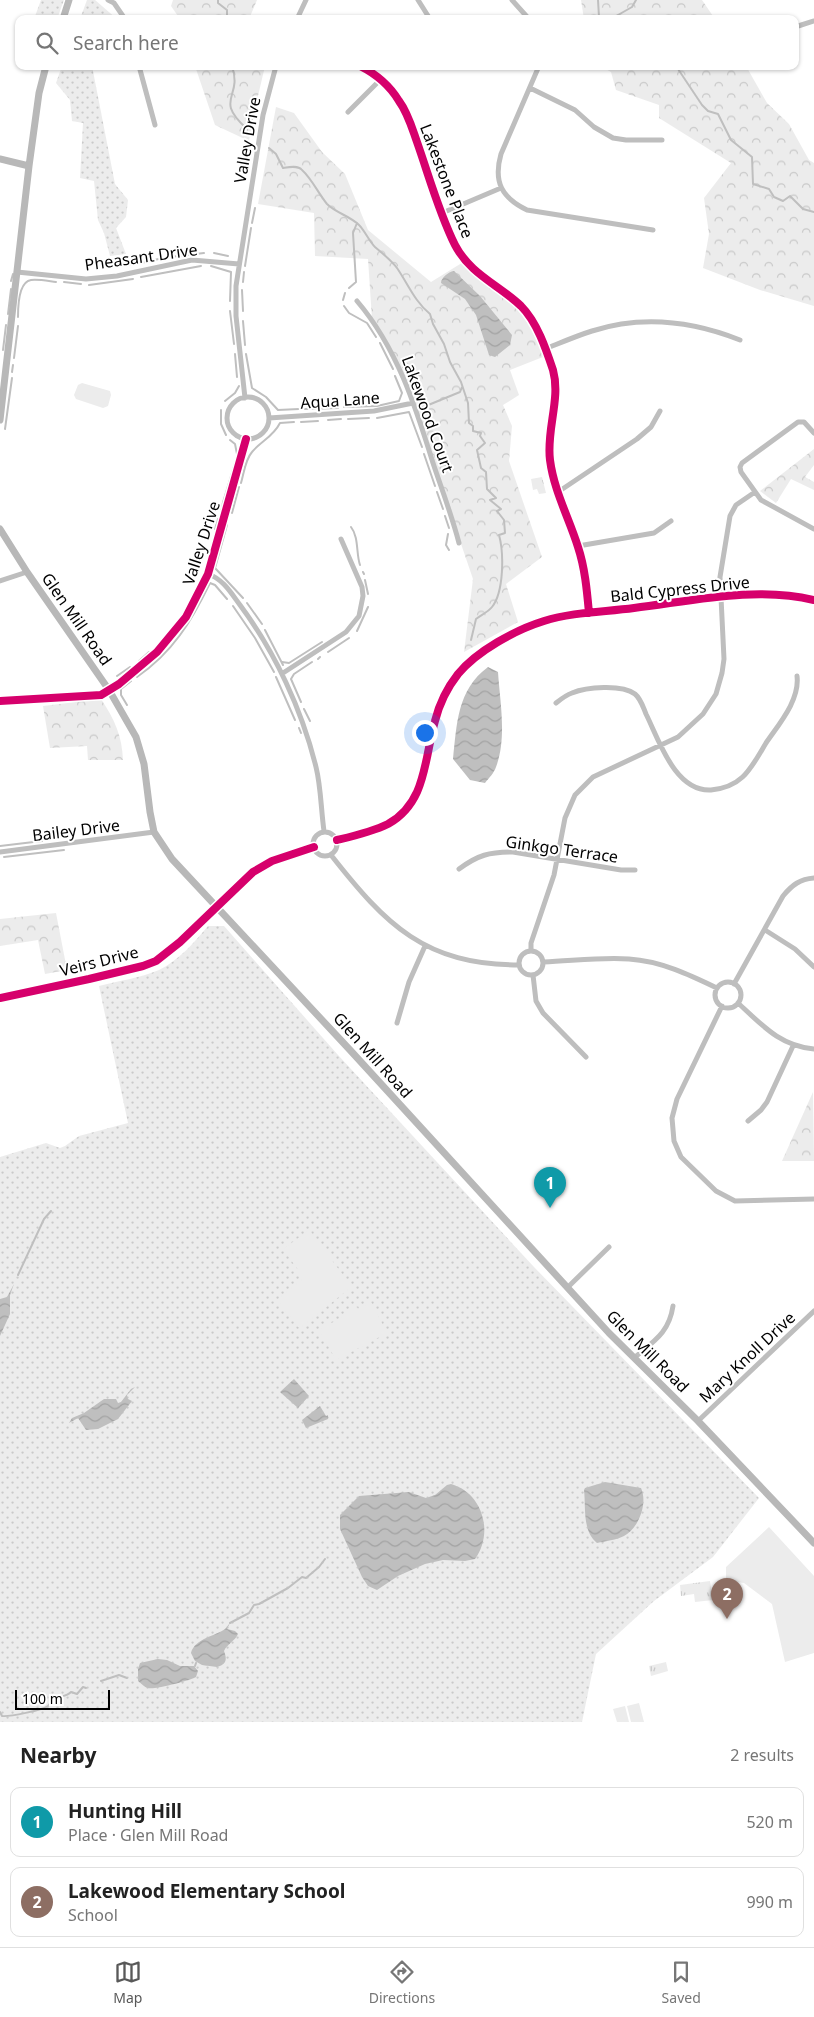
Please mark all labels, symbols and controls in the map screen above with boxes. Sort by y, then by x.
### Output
search box [15,15,799,70]
icon: search [33,29,61,57]
text: Search here [73,30,179,56]
street label: Valley Drive [229,95,265,185]
street label: Lakestone Place [415,121,479,241]
street label: Pheasant Drive [83,238,199,276]
street label: Lakewood Court [397,353,459,476]
street label: Aqua Lane [300,386,380,414]
street label: Valley Drive [177,498,225,588]
street label: Glen Mill Road [37,568,117,670]
street label: Bald Cypress Drive [609,571,751,607]
your location [412,720,438,746]
street label: Bailey Drive [31,814,121,846]
street label: Ginkgo Terrace [504,830,620,868]
street label: Veirs Drive [57,941,141,981]
street label: Glen Mill Road [329,1007,417,1103]
pin: 1 [534,1167,566,1208]
street label: Glen Mill Road [602,1305,694,1397]
street label: Mary Knoll Drive [694,1307,800,1407]
pin: 2 [711,1578,743,1619]
scale bar [15,1687,110,1710]
text: 100 m [22,1689,63,1708]
text: Nearby [20,1741,96,1769]
text: 2 results [730,1744,794,1766]
text: Hunting Hill [68,1798,182,1824]
text: 1 [32,1811,42,1833]
text: 520 m [746,1811,793,1833]
text: Place · Glen Mill Road [68,1824,228,1846]
text: Lakewood Elementary School [68,1878,346,1904]
text: 2 [32,1891,42,1913]
text: 990 m [746,1891,793,1913]
text: School [68,1904,118,1926]
tab: Map [113,1958,142,2007]
tab: Directions [369,1958,435,2007]
tab: Saved [662,1958,701,2007]

